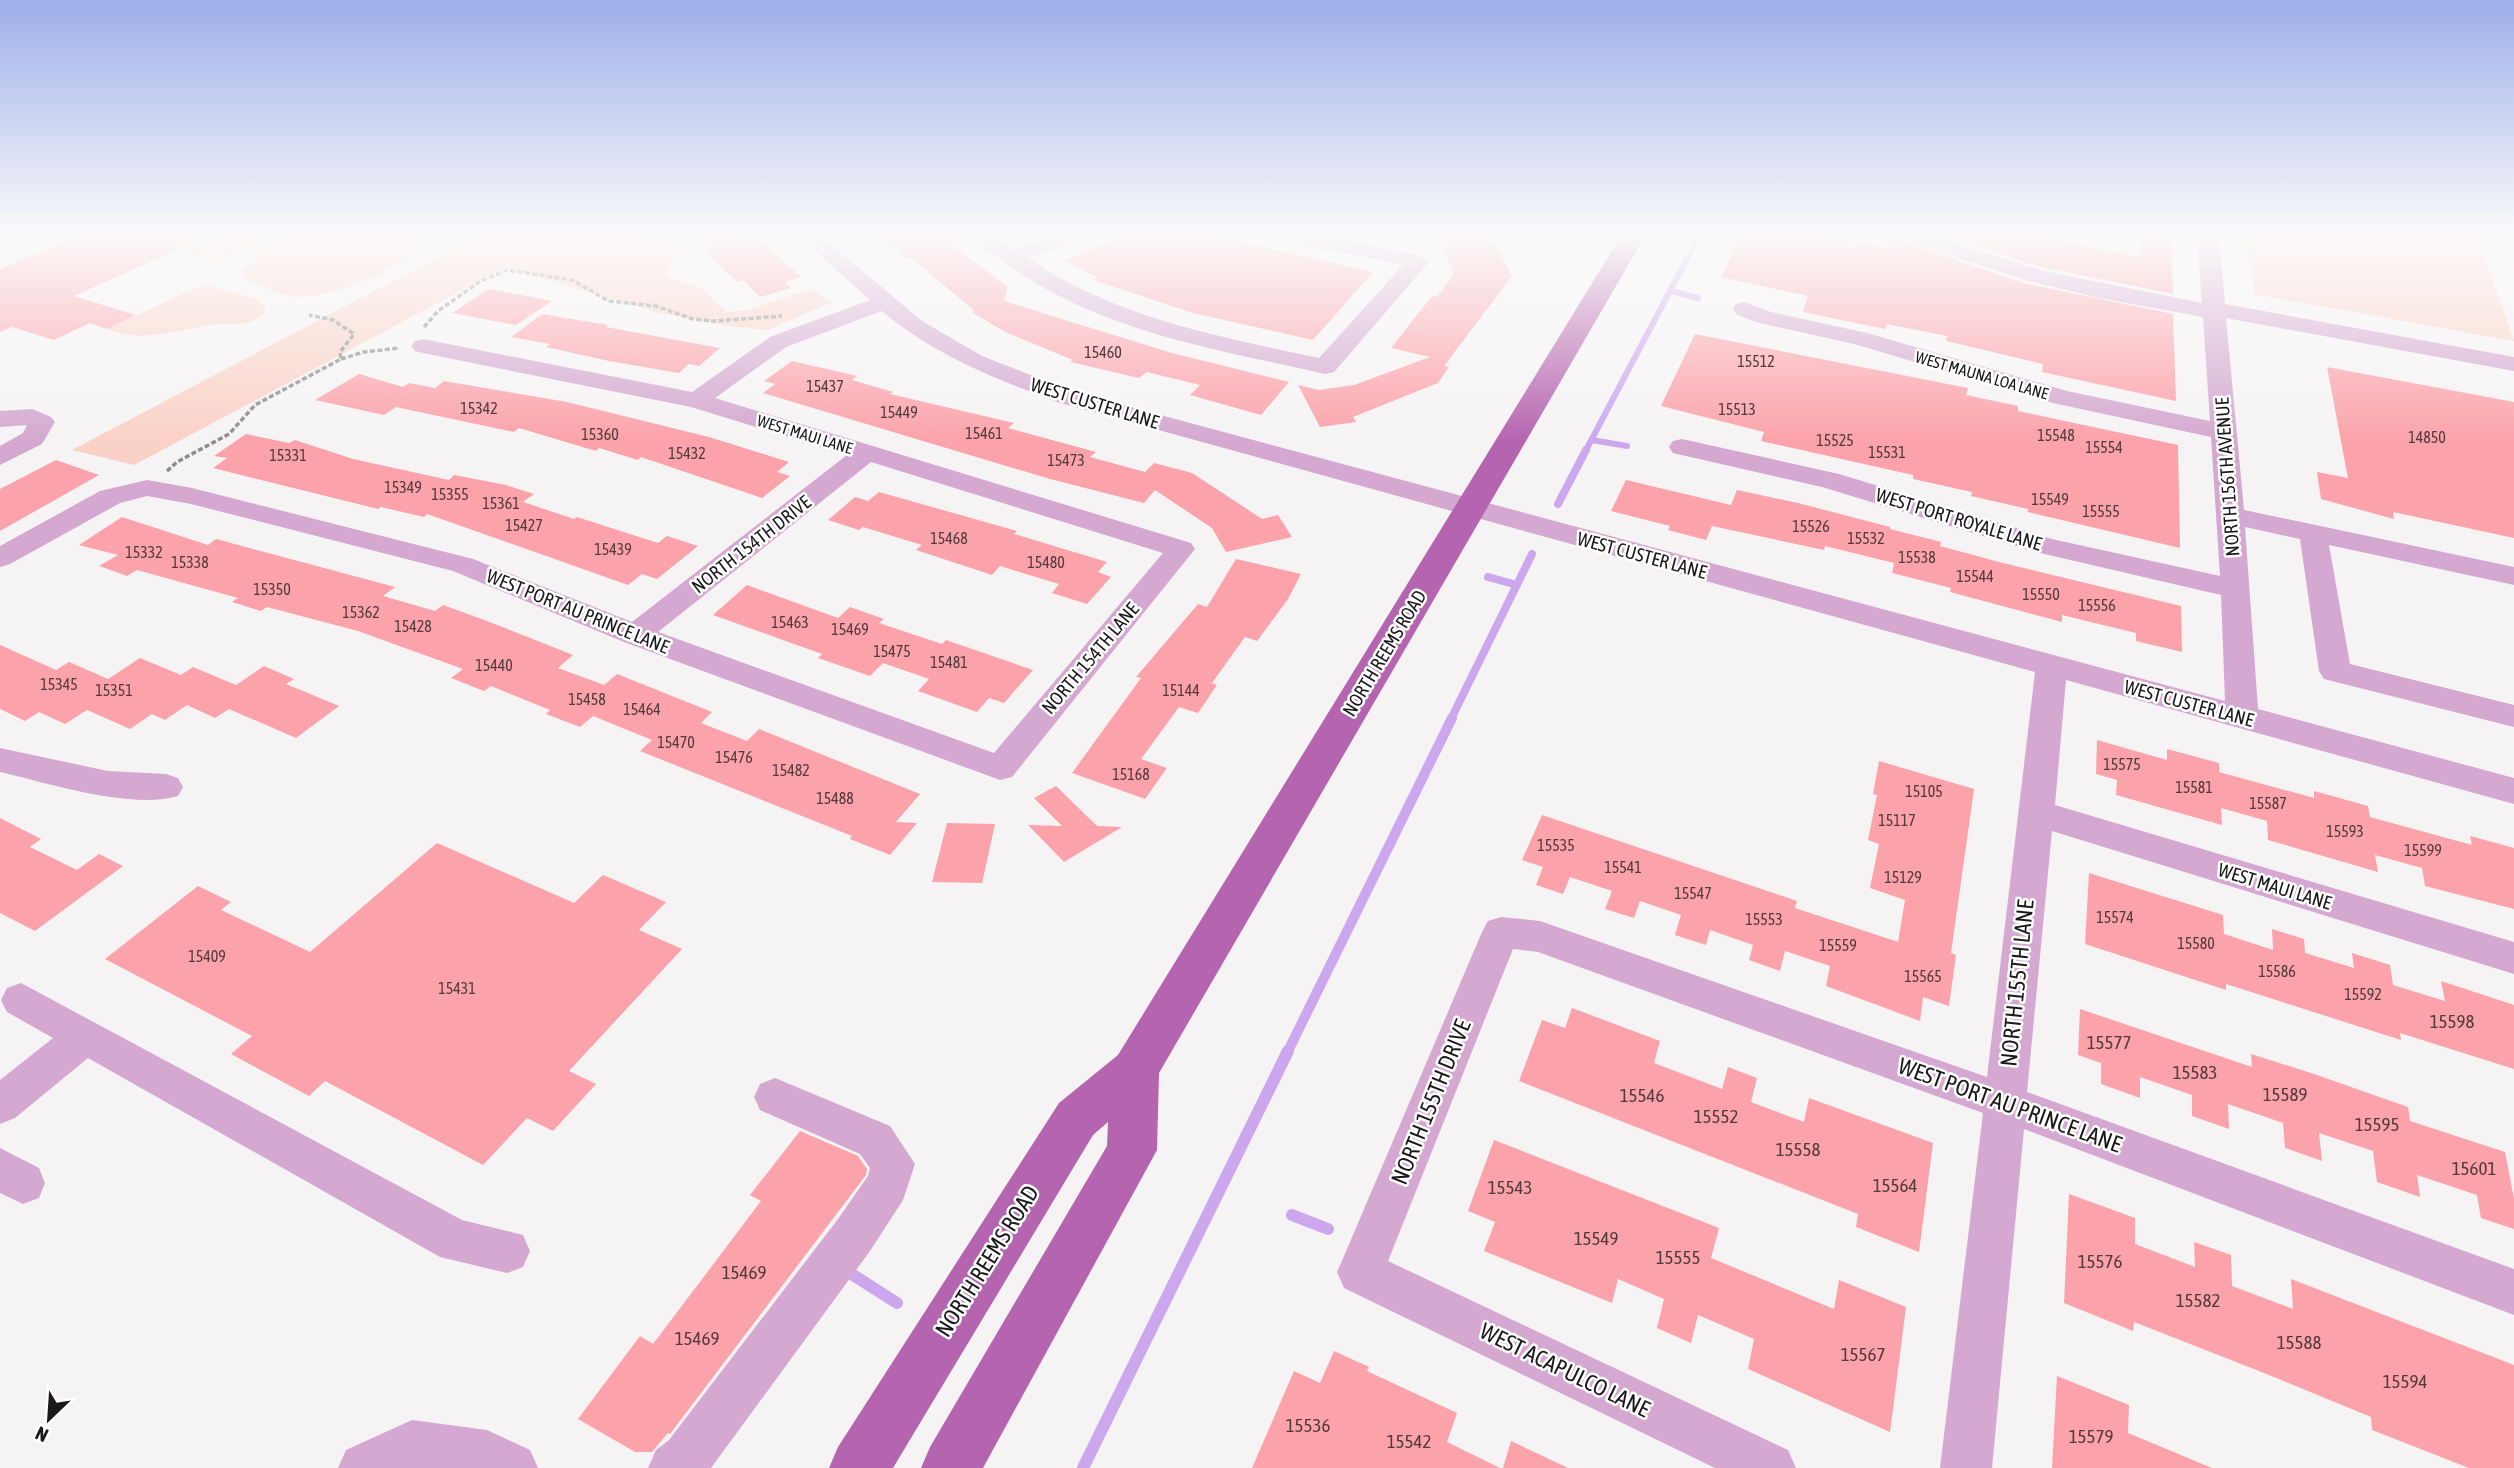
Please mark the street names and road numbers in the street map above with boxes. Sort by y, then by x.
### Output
street label: WEST MAUNA LOA LANE [1913,347,2051,403]
street label: WEST CUSTER LANE [1028,373,1162,433]
street label: NORTH 156TH AVENUE [2210,397,2244,557]
street label: WEST MAUI LANE [755,411,855,457]
street label: WEST PORT ROYALE LANE [1873,483,2045,555]
street label: NORTH 154TH DRIVE [687,491,815,597]
street label: WEST CUSTER LANE [1575,527,1709,583]
street label: WEST PORT AU PRINCE LANE [484,564,672,658]
street label: NORTH REEMS ROAD [1338,586,1430,720]
street label: NORTH 154TH LANE [1037,598,1143,718]
street label: WEST CUSTER LANE [2122,675,2256,731]
street label: WEST MAUI LANE [2216,858,2334,914]
street label: NORTH 155TH LANE [1995,898,2039,1068]
street label: NORTH 155TH DRIVE [1386,1016,1476,1188]
street label: WEST PORT AU PRINCE LANE [1895,1052,2125,1158]
street label: NORTH REEMS ROAD [930,1181,1044,1341]
street label: WEST ACAPULCO LANE [1476,1318,1654,1422]

